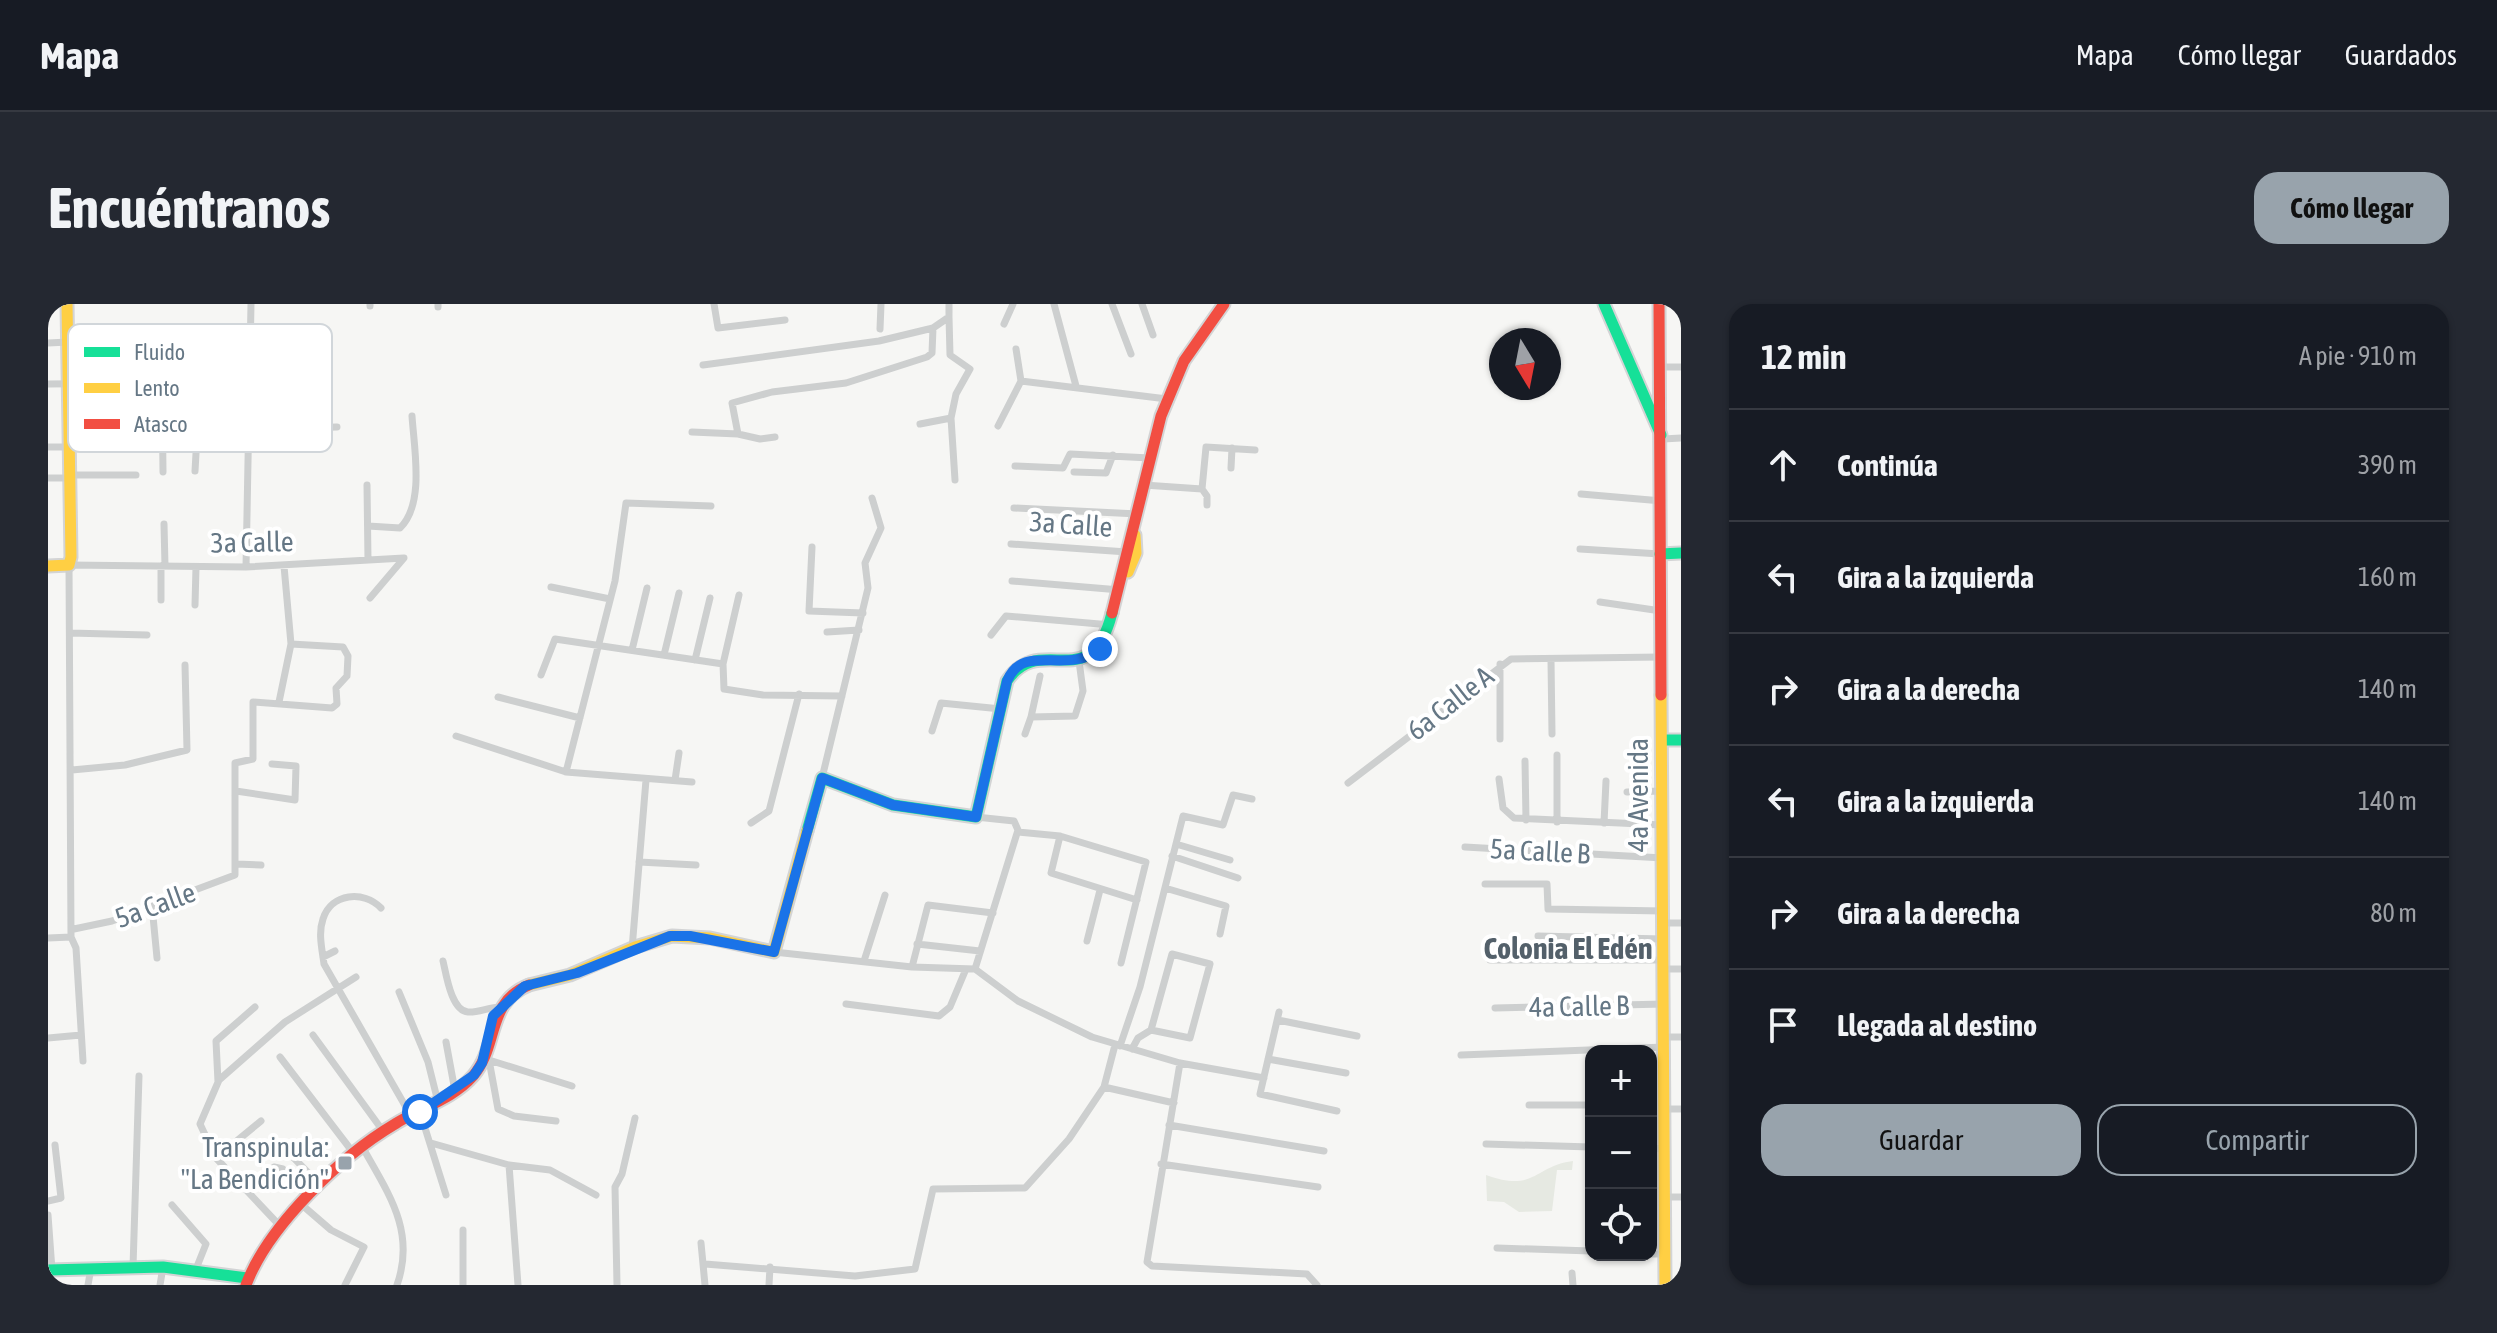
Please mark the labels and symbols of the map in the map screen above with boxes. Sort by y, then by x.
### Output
legend [68,324,332,452]
north arrow [1489,328,1561,400]
text: Fluido [134,339,185,365]
text: Lento [134,375,180,401]
text: Atasco [134,411,188,437]
street label: 3a Calle [1029,505,1113,543]
street label: 3a Calle [210,525,294,559]
route end [1082,631,1118,667]
street label: 6a Calle A [1401,659,1500,747]
street label: 4a Avenida [1622,738,1654,852]
street label: 5a Calle B [1489,832,1591,870]
street label: 5a Calle [111,876,199,934]
district label: Colonia El Edén [1484,931,1652,965]
street label: 4a Calle B [1529,989,1629,1023]
route start [402,1094,438,1130]
place label: Transpinula: "La Bendición" [181,1131,329,1195]
marker: Transpinula: "La Bendición" [336,1154,354,1172]

